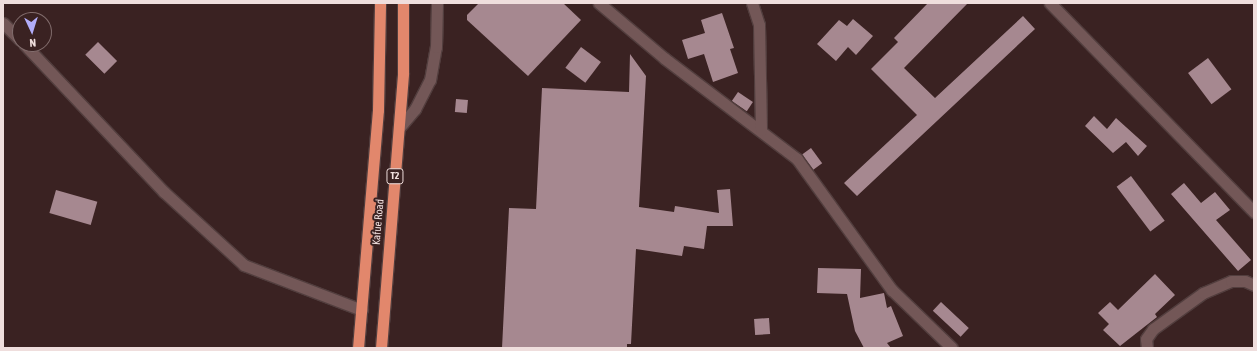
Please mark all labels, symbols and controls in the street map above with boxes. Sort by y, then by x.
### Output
north arrow [12,12,52,52]
text: N [29,37,36,49]
road number: T2 [386,168,404,184]
street label: Kafue Road [369,198,387,246]

